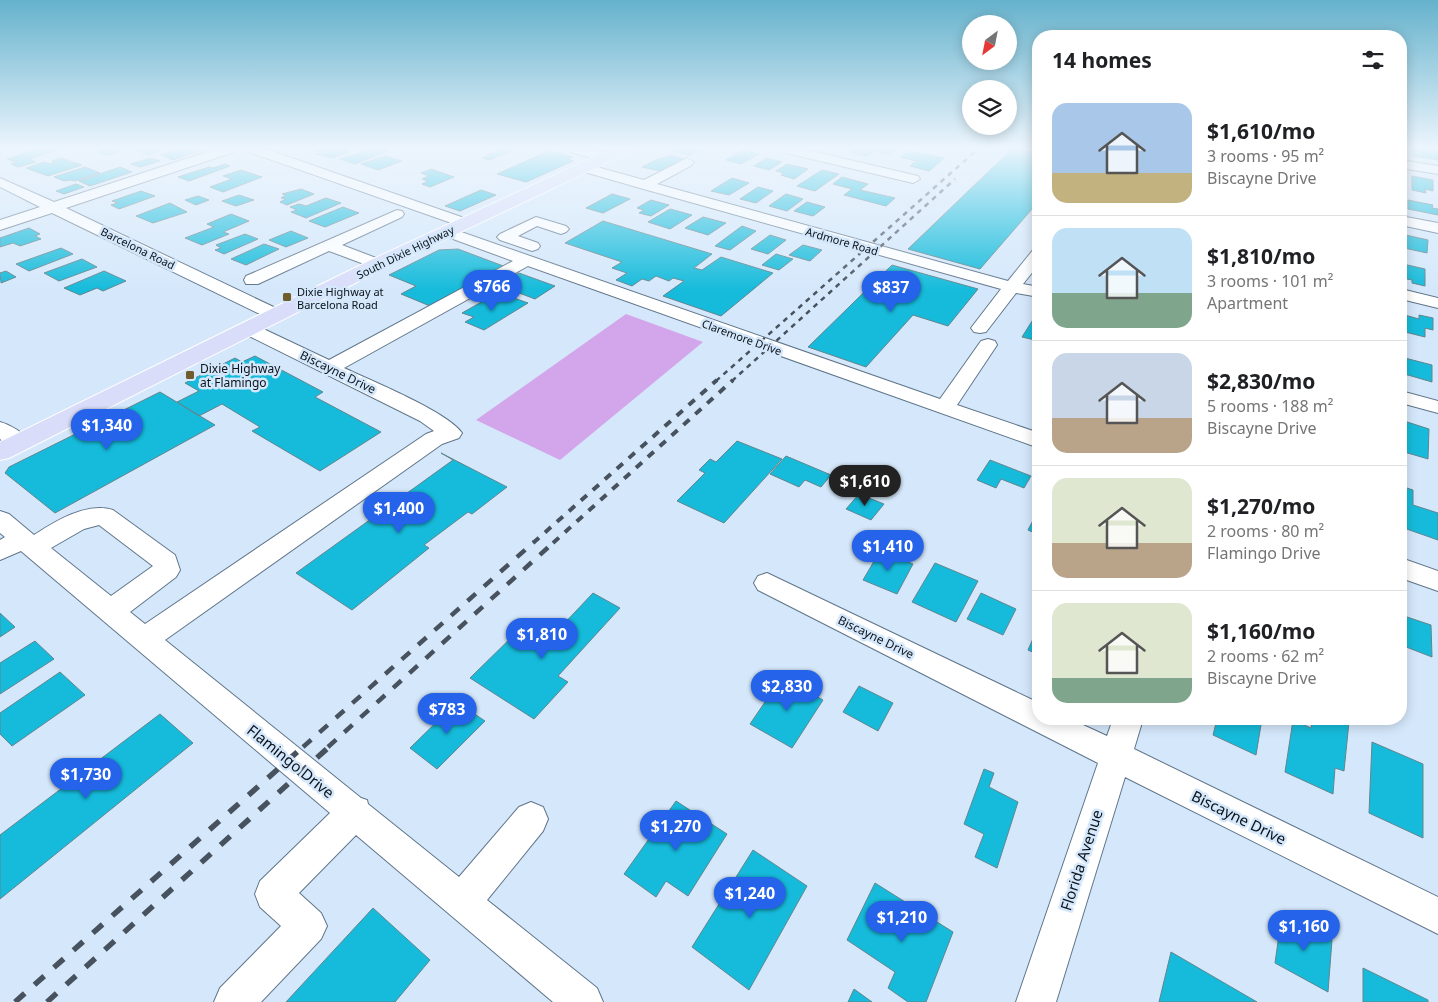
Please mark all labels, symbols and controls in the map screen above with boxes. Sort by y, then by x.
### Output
north arrow [962,15,1018,70]
map controls [962,15,1017,135]
text: 14 homes [1052,46,1152,74]
icon: filters [1359,46,1387,74]
button: layers [962,80,1017,135]
text: $1,610/mo [1207,117,1315,145]
icon: home [1092,123,1152,183]
text: 3 rooms · 95 m² [1207,145,1324,167]
text: Biscayne Drive [1207,167,1317,189]
street label: South Dixie Highway [354,222,457,282]
street label: Ardmore Road [804,223,880,259]
street label: Barcelona Road [98,224,178,272]
text: $1,810/mo [1207,242,1315,270]
icon: home [1092,248,1152,308]
pin: $766 [462,270,522,312]
pin: $837 [861,270,921,313]
text: 3 rooms · 101 m² [1207,270,1333,292]
text: $766 [474,275,510,297]
text: $837 [873,276,909,298]
place label: Dixie Highway at Barcelona Road [297,284,384,312]
marker: Dixie Highway at Barcelona Road [281,291,293,303]
text: Apartment [1207,292,1288,314]
street label: Claremore Drive [700,316,784,358]
street label: Biscayne Drive [297,346,379,398]
place label: Dixie Highway at Flamingo [200,360,281,391]
text: $2,830/mo [1207,367,1315,395]
marker: Dixie Highway at Flamingo [184,369,196,381]
icon: home [1092,373,1152,433]
text: 5 rooms · 188 m² [1207,395,1333,417]
pin: $1,340 [66,408,148,451]
text: $1,340 [82,414,132,436]
text: Biscayne Drive [1207,417,1317,439]
pin: $1,610 [824,464,906,507]
text: $1,610 [840,470,890,492]
pin: $1,400 [358,492,440,534]
text: $1,270/mo [1207,492,1315,520]
text: $1,400 [374,497,424,519]
icon: home [1092,498,1152,558]
text: 2 rooms · 80 m² [1207,520,1324,542]
pin: $1,410 [847,530,929,572]
text: $1,410 [863,535,913,557]
text: Flamingo Drive [1207,542,1321,564]
street label: Biscayne Drive [835,611,917,663]
text: $1,160/mo [1207,617,1315,645]
pin: $1,810 [501,618,583,660]
text: $1,810 [517,623,567,645]
icon: home [1092,623,1152,683]
text: 2 rooms · 62 m² [1207,645,1324,667]
text: Biscayne Drive [1207,667,1317,689]
pin: $2,830 [746,670,828,712]
text: $2,830 [762,675,812,697]
pin: $783 [417,692,477,735]
text: $783 [429,698,465,720]
street label: Flamingo Drive [243,720,339,802]
pin: $1,730 [45,758,127,800]
text: $1,730 [61,763,111,785]
street label: Biscayne Drive [1188,785,1290,849]
street label: Florida Avenue [1055,807,1107,913]
pin: $1,270 [635,810,717,852]
text: $1,270 [651,815,701,837]
pin: $1,240 [709,876,791,919]
text: $1,240 [725,882,775,904]
pin: $1,210 [861,900,943,943]
text: $1,210 [877,906,927,928]
pin: $1,160 [1263,910,1345,952]
text: $1,160 [1279,915,1329,937]

